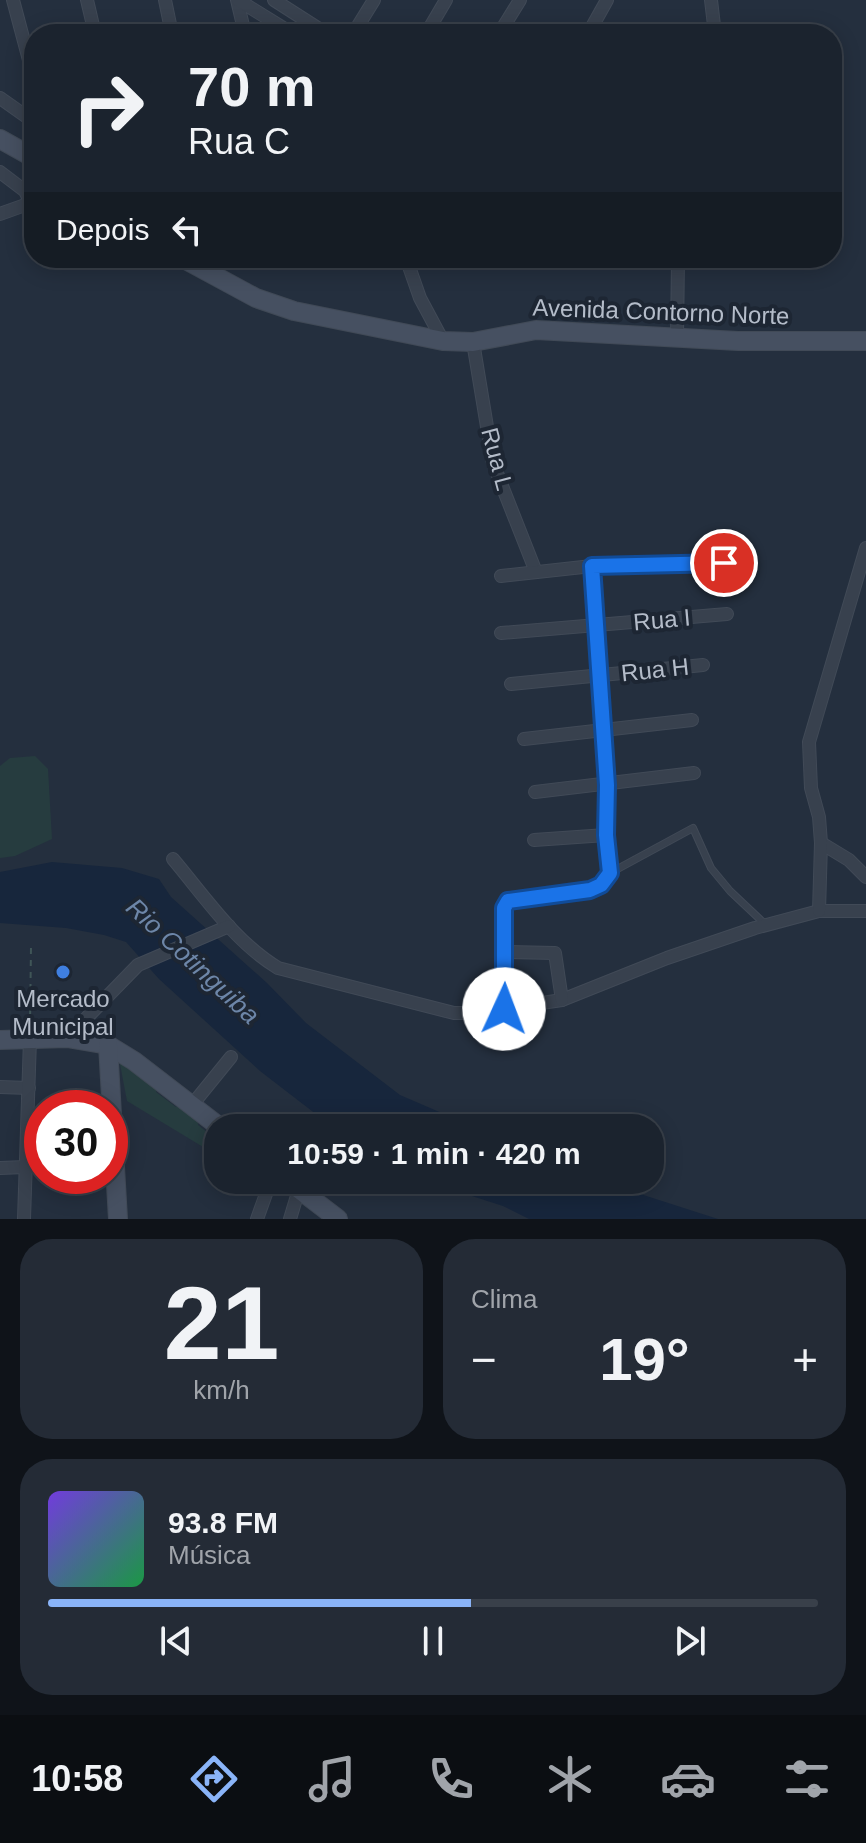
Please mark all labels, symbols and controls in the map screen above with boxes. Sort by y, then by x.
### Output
text: 70 m [188,55,316,118]
icon: right [56,56,160,160]
text: Rua C [188,121,290,162]
icon: left [165,208,209,252]
text: Depois [56,213,149,246]
street label: Avenida Contorno Norte [532,294,790,329]
street label: Rua L [476,424,519,493]
pin [690,529,758,597]
icon: arrive [702,541,746,585]
street label: Rua I [632,604,692,635]
street label: Rua H [620,653,690,686]
water label: Rio Cotinguiba [120,892,266,1030]
marker: Mercado Municipal [54,963,72,981]
position arrow [462,967,546,1051]
place label: Mercado Municipal [12,985,114,1040]
speed limit sign: 30 [24,1090,128,1194]
text: 10:59 · 1 min · 420 m [287,1137,581,1170]
text: 21 [164,1265,279,1381]
text: Clima [471,1284,537,1314]
text: 19° [599,1326,690,1393]
text: − [471,1335,497,1384]
text: + [792,1335,818,1384]
text: km/h [193,1375,250,1405]
text: 93.8 FM [168,1506,278,1539]
text: Música [168,1540,250,1570]
icon: previous [154,1619,198,1663]
icon: pause [411,1619,455,1663]
icon: next [668,1619,712,1663]
icon: directions [186,1751,242,1807]
icon: music [304,1751,360,1807]
icon: phone [423,1751,479,1807]
icon: climate [542,1751,598,1807]
icon: car [660,1751,716,1807]
icon: filters [779,1751,835,1807]
text: 10:58 [31,1758,123,1799]

